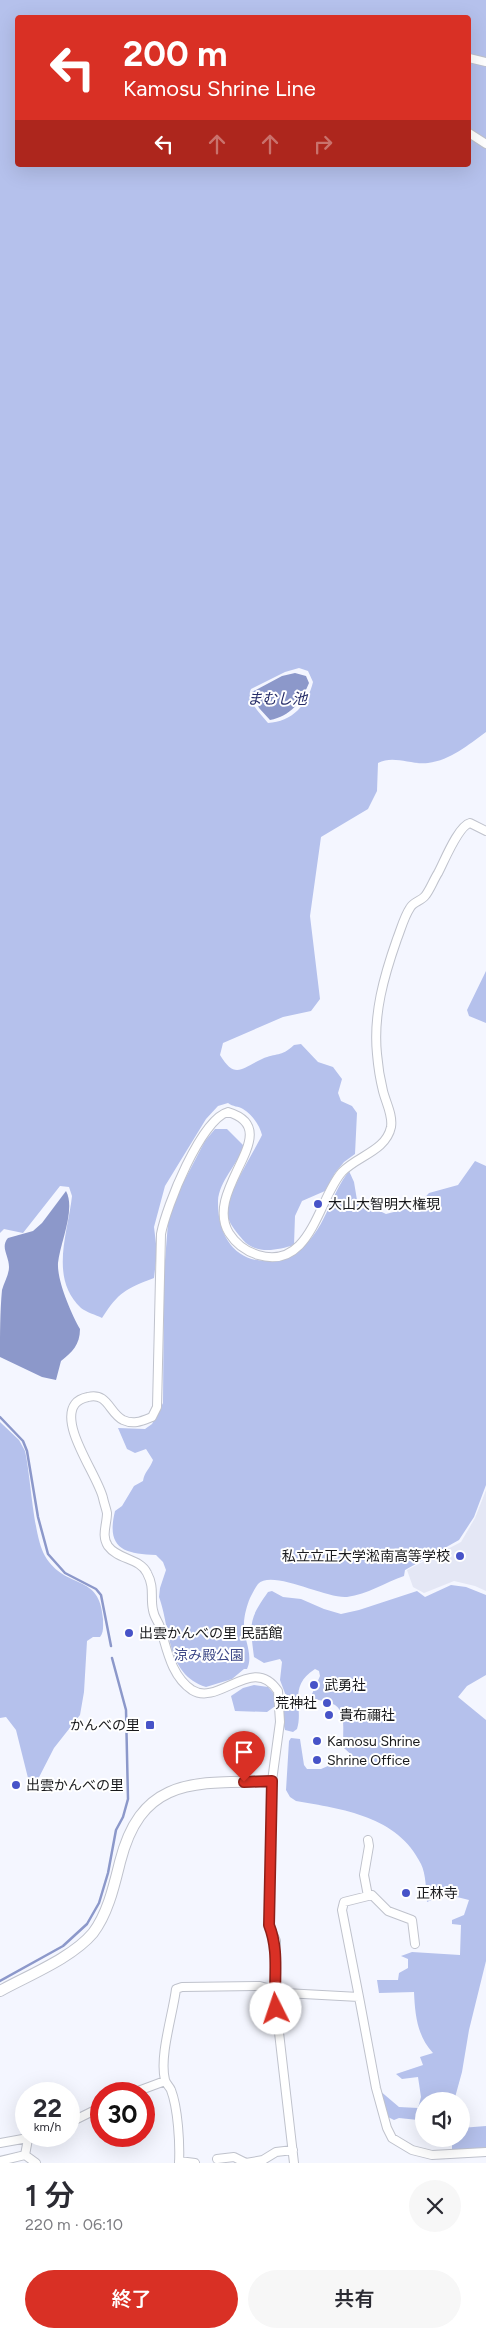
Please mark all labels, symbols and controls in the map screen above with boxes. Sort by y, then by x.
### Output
text: 200 m [123,33,227,75]
icon: left [40,35,105,100]
text: Kamosu Shrine Line [123,75,316,102]
icon: left [150,130,178,158]
icon: ahead [203,130,231,158]
icon: ahead [256,130,284,158]
icon: right [309,130,337,158]
water label: まむし池 [247,690,309,708]
place label: 大山大智明大権現 [328,1196,440,1213]
marker: 大山大智明大権現 [312,1198,324,1210]
place label: 私立立正大学淞南高等学校 [282,1548,450,1565]
marker: 私立立正大学淞南高等学校 [454,1550,466,1562]
place label: 出雲かんべの里 民話館 [139,1625,282,1642]
marker: 出雲かんべの里 民話館 [123,1627,135,1639]
park label: 涼み殿公園 [174,1647,244,1664]
place label: 武勇社 [324,1677,366,1694]
marker: 武勇社 [308,1679,320,1691]
place label: 荒神社 [275,1695,317,1712]
marker: 荒神社 [321,1697,333,1709]
place label: 貴布禰社 [339,1707,395,1724]
marker: 貴布禰社 [323,1709,335,1721]
place label: かんべの里 [70,1717,140,1734]
marker: かんべの里 [144,1719,156,1731]
pin [223,1731,265,1782]
place label: Kamosu Shrine [327,1733,421,1750]
marker: Kamosu Shrine [311,1735,323,1747]
icon: arrive [230,1738,258,1766]
place label: Shrine Office [327,1752,410,1769]
marker: Shrine Office [311,1754,323,1766]
place label: 出雲かんべの里 [26,1777,124,1794]
marker: 出雲かんべの里 [10,1779,22,1791]
place label: 正林寺 [416,1885,458,1902]
marker: 正林寺 [400,1887,412,1899]
position arrow [249,1982,301,2034]
speed limit sign: 30 [90,2082,155,2147]
map controls [415,2092,470,2147]
button: sound [415,2092,470,2147]
text: 22 [33,2093,62,2123]
text: km/h [34,2120,61,2134]
text: 1 分 [25,2177,75,2214]
button: close [409,2180,461,2232]
text: 220 m · 06:10 [25,2215,123,2234]
button: 終了 [25,2270,238,2328]
button: 共有 [248,2270,461,2328]

